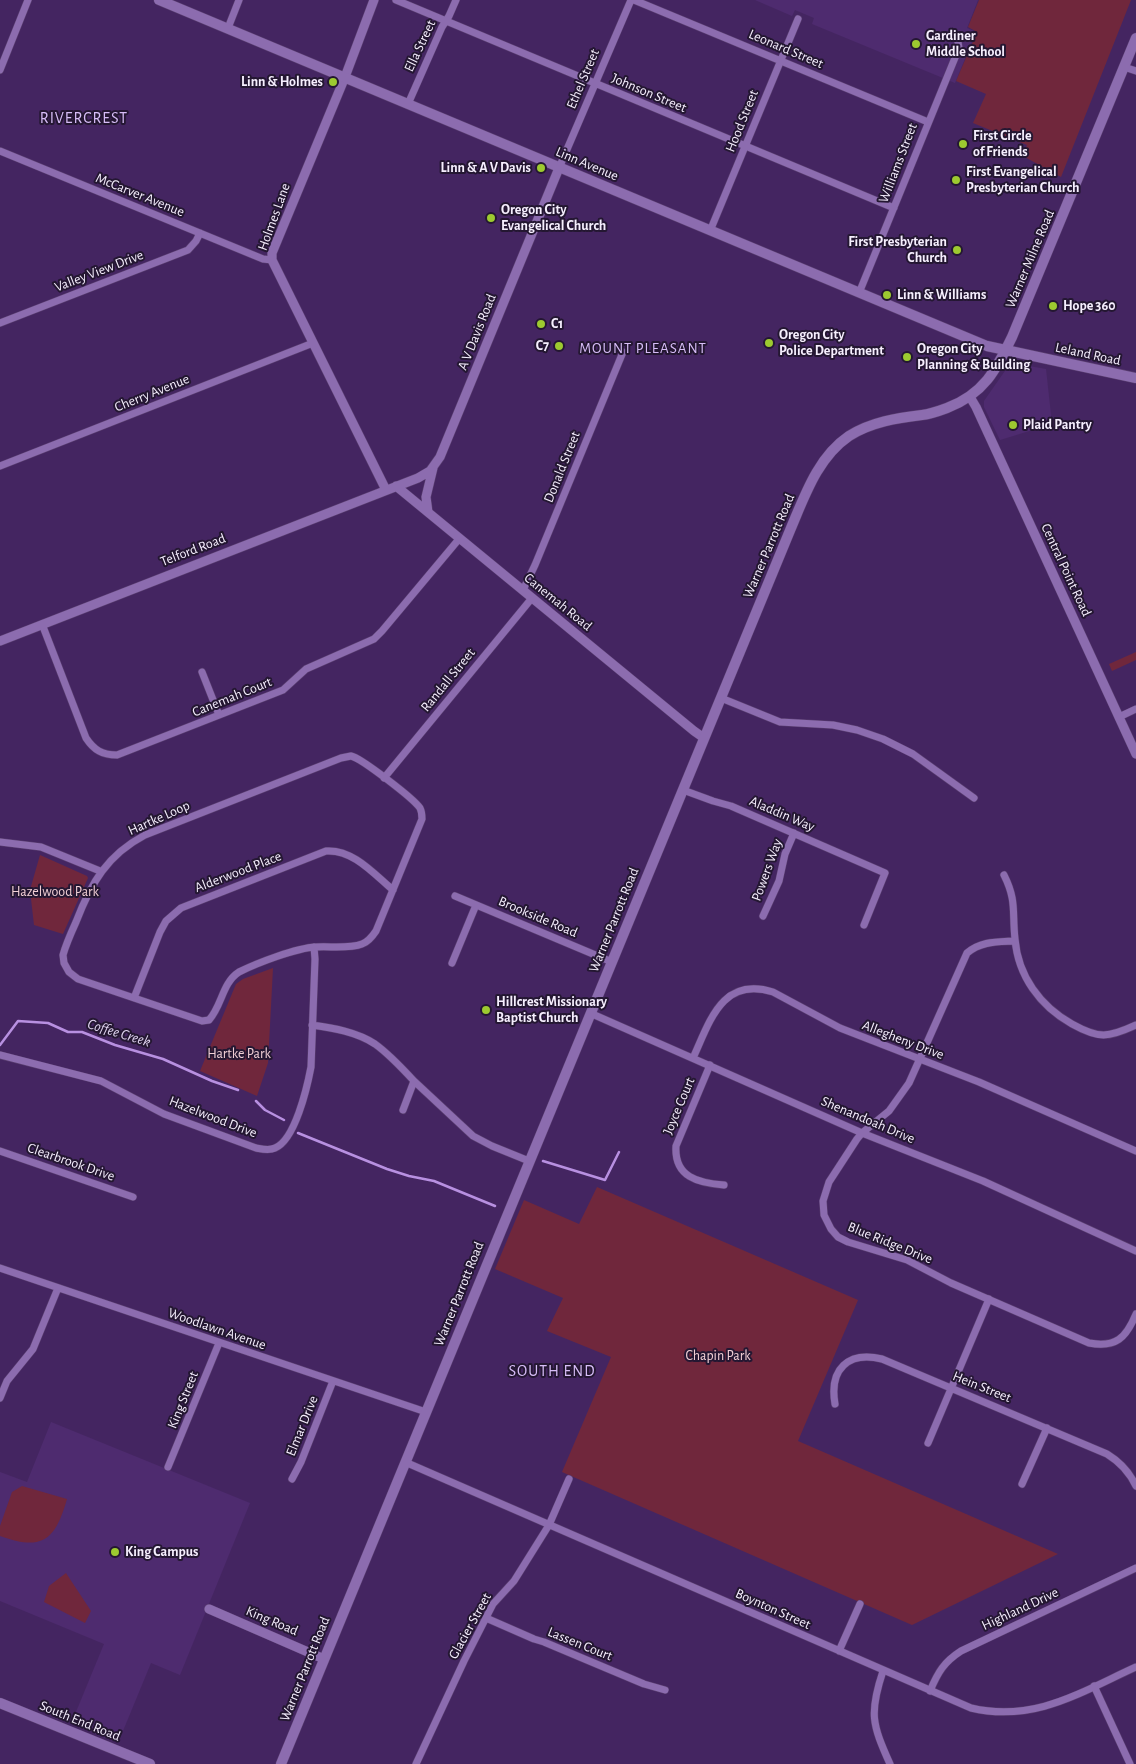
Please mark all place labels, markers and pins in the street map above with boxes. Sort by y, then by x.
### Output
place label: Gardiner Middle School [926,28,1005,60]
marker: Gardiner Middle School [910,38,922,50]
place label: Linn & Holmes [241,74,323,90]
marker: Linn & Holmes [327,76,339,88]
place label: First Circle of Friends [973,128,1032,160]
marker: First Circle of Friends [957,138,969,150]
place label: Linn & A V Davis [441,160,531,176]
marker: Linn & A V Davis [535,162,547,174]
place label: First Evangelical Presbyterian Church [966,164,1079,196]
marker: First Evangelical Presbyterian Church [950,174,962,186]
place label: Oregon City Evangelical Church [501,202,606,234]
marker: Oregon City Evangelical Church [485,212,497,224]
place label: First Presbyterian Church [848,234,947,266]
marker: First Presbyterian Church [951,244,963,256]
place label: Linn & Williams [897,287,986,303]
marker: Linn & Williams [881,289,893,301]
place label: Hope 360 [1063,298,1115,314]
marker: Hope 360 [1047,300,1059,312]
place label: C1 [551,316,563,332]
marker: C1 [535,318,547,330]
place label: Oregon City Police Department [779,327,884,360]
marker: Oregon City Police Department [763,337,775,349]
place label: C7 [536,338,549,354]
marker: C7 [553,340,565,352]
place label: Oregon City Planning & Building [917,341,1030,374]
marker: Oregon City Planning & Building [901,351,913,363]
place label: Plaid Pantry [1023,417,1092,433]
marker: Plaid Pantry [1007,419,1019,431]
place label: Hillcrest Missionary Baptist Church [496,994,607,1026]
marker: Hillcrest Missionary Baptist Church [480,1004,492,1016]
place label: King Campus [125,1544,198,1560]
marker: King Campus [109,1546,121,1558]

